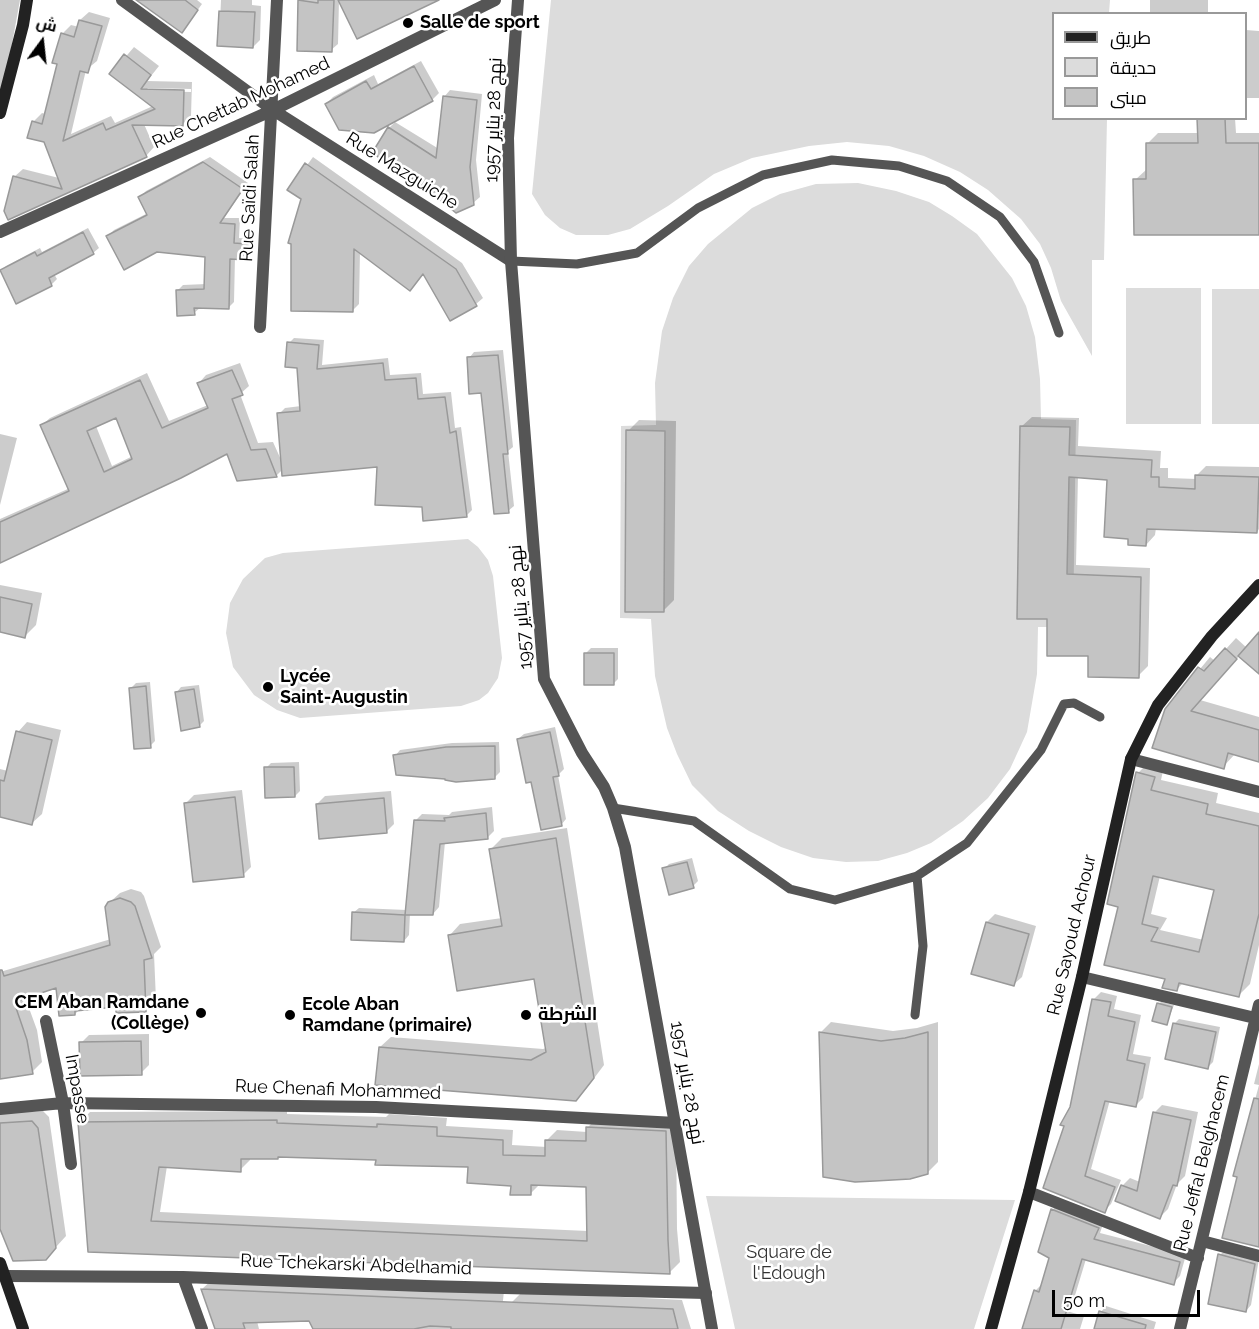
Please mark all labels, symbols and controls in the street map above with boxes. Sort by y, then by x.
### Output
north arrow [12,12,72,72]
text: ش [34,12,59,36]
place label: Salle de sport [420,12,540,34]
legend [1052,12,1247,120]
marker: Salle de sport [401,16,415,30]
text: طريق [1110,27,1151,48]
street label: Rue Chettab Mohamed [149,52,333,154]
street label: نهج 28 يناير 1957 [481,57,507,183]
text: حديقة [1110,57,1156,78]
text: مبنى [1110,87,1147,108]
street label: Rue Mazguiche [342,128,462,214]
street label: Rue Saïdi Salah [236,134,264,262]
street label: نهج 28 يناير 1957 [505,544,537,670]
place label: Lycée Saint-Augustin [280,666,408,708]
marker: Lycée Saint-Augustin [261,680,275,694]
street label: Rue Sayoud Achour [1043,852,1101,1018]
place label: CEM Aban Ramdane (Collège) [14,992,189,1034]
place label: Ecole Aban Ramdane (primaire) [302,994,472,1036]
place label: الشرطة [538,1004,598,1026]
marker: CEM Aban Ramdane (Collège) [194,1006,208,1020]
marker: Ecole Aban Ramdane (primaire) [283,1008,297,1022]
marker: الشرطة [519,1008,533,1022]
street label: نهج 28 يناير 1957 [666,1020,708,1146]
street label: Impasse [60,1053,94,1125]
street label: Rue Jeffal Belghacem [1170,1072,1234,1254]
street label: Rue Chenafi Mohammed [235,1076,441,1104]
park label: Square de l'Edough [746,1242,832,1284]
street label: Rue Tchekarski Abdelhamid [240,1250,472,1280]
scale bar [1055,1278,1204,1316]
text: 50 m [1063,1290,1105,1311]

